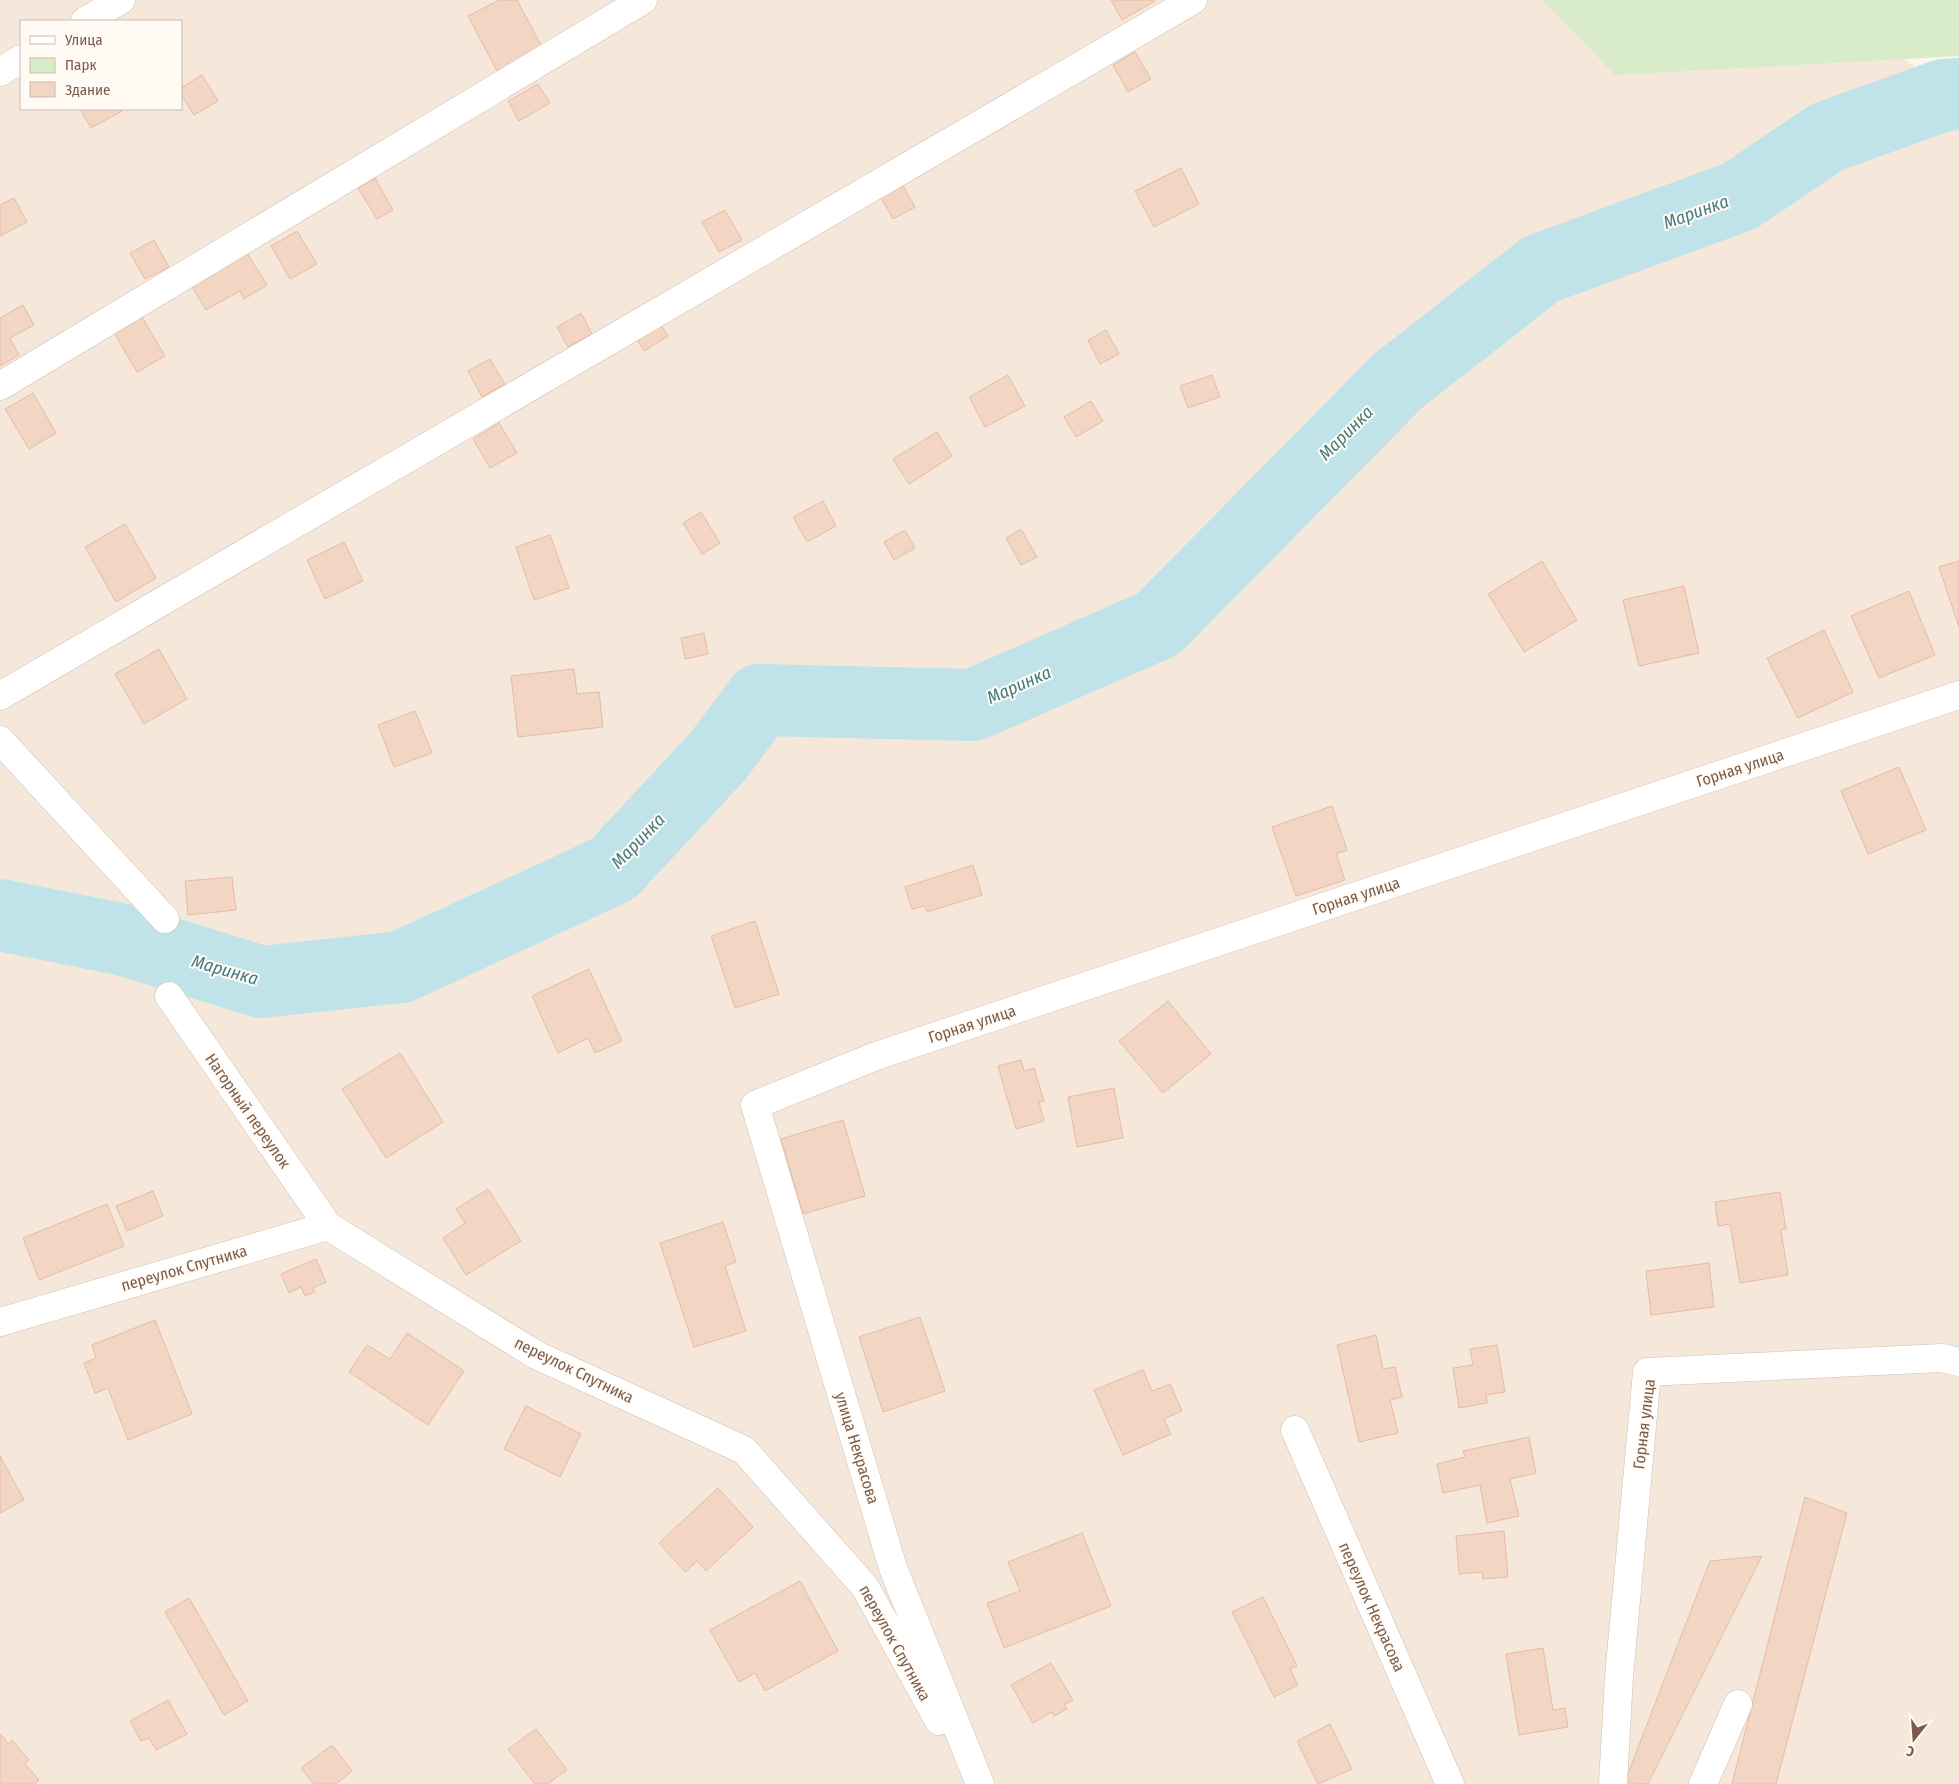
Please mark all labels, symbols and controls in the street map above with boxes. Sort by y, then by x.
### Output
legend [20,20,182,110]
text: Улица [64,31,103,49]
text: Парк [65,56,96,74]
text: Здание [65,81,111,99]
water label: Маринка [1660,190,1732,234]
water label: Маринка [1314,401,1378,465]
water label: Маринка [983,661,1055,709]
street label: Горная улица [1694,745,1786,791]
water label: Маринка [606,809,670,873]
street label: Горная улица [1310,873,1402,919]
water label: Маринка [189,950,261,990]
street label: Горная улица [926,1001,1018,1047]
street label: Нагорный переулок [201,1050,295,1172]
street label: переулок Спутника [119,1241,249,1295]
street label: переулок Спутника [511,1333,637,1407]
street label: Горная улица [1629,1378,1659,1470]
street label: улица Некрасова [831,1390,883,1506]
street label: переулок Некрасова [1335,1539,1409,1675]
street label: переулок Спутника [855,1582,935,1705]
north arrow [1889,1714,1939,1764]
text: С [1904,1742,1916,1760]

